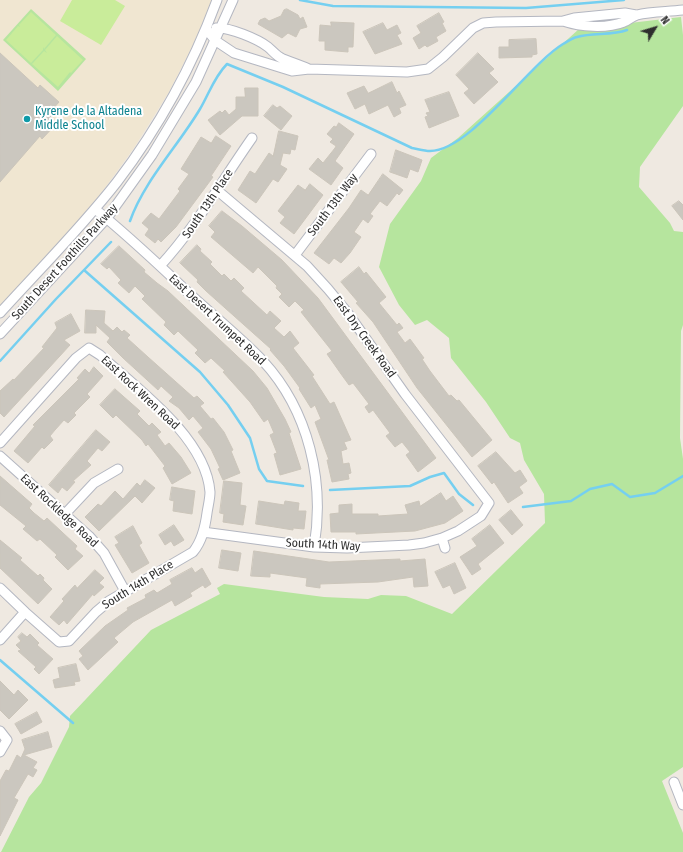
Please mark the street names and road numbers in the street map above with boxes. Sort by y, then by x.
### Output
street label: South 13th Place [179,167,237,241]
street label: South 13th Way [305,171,361,239]
street label: South Desert Foothills Parkway [9,201,121,323]
street label: East Desert Trumpet Road [166,271,268,369]
street label: East Dry Creek Road [330,293,398,381]
street label: East Rock Wren Road [98,353,182,433]
street label: East Rockledge Road [17,471,101,551]
street label: South 14th Way [285,536,361,554]
street label: South 14th Place [100,557,176,613]

